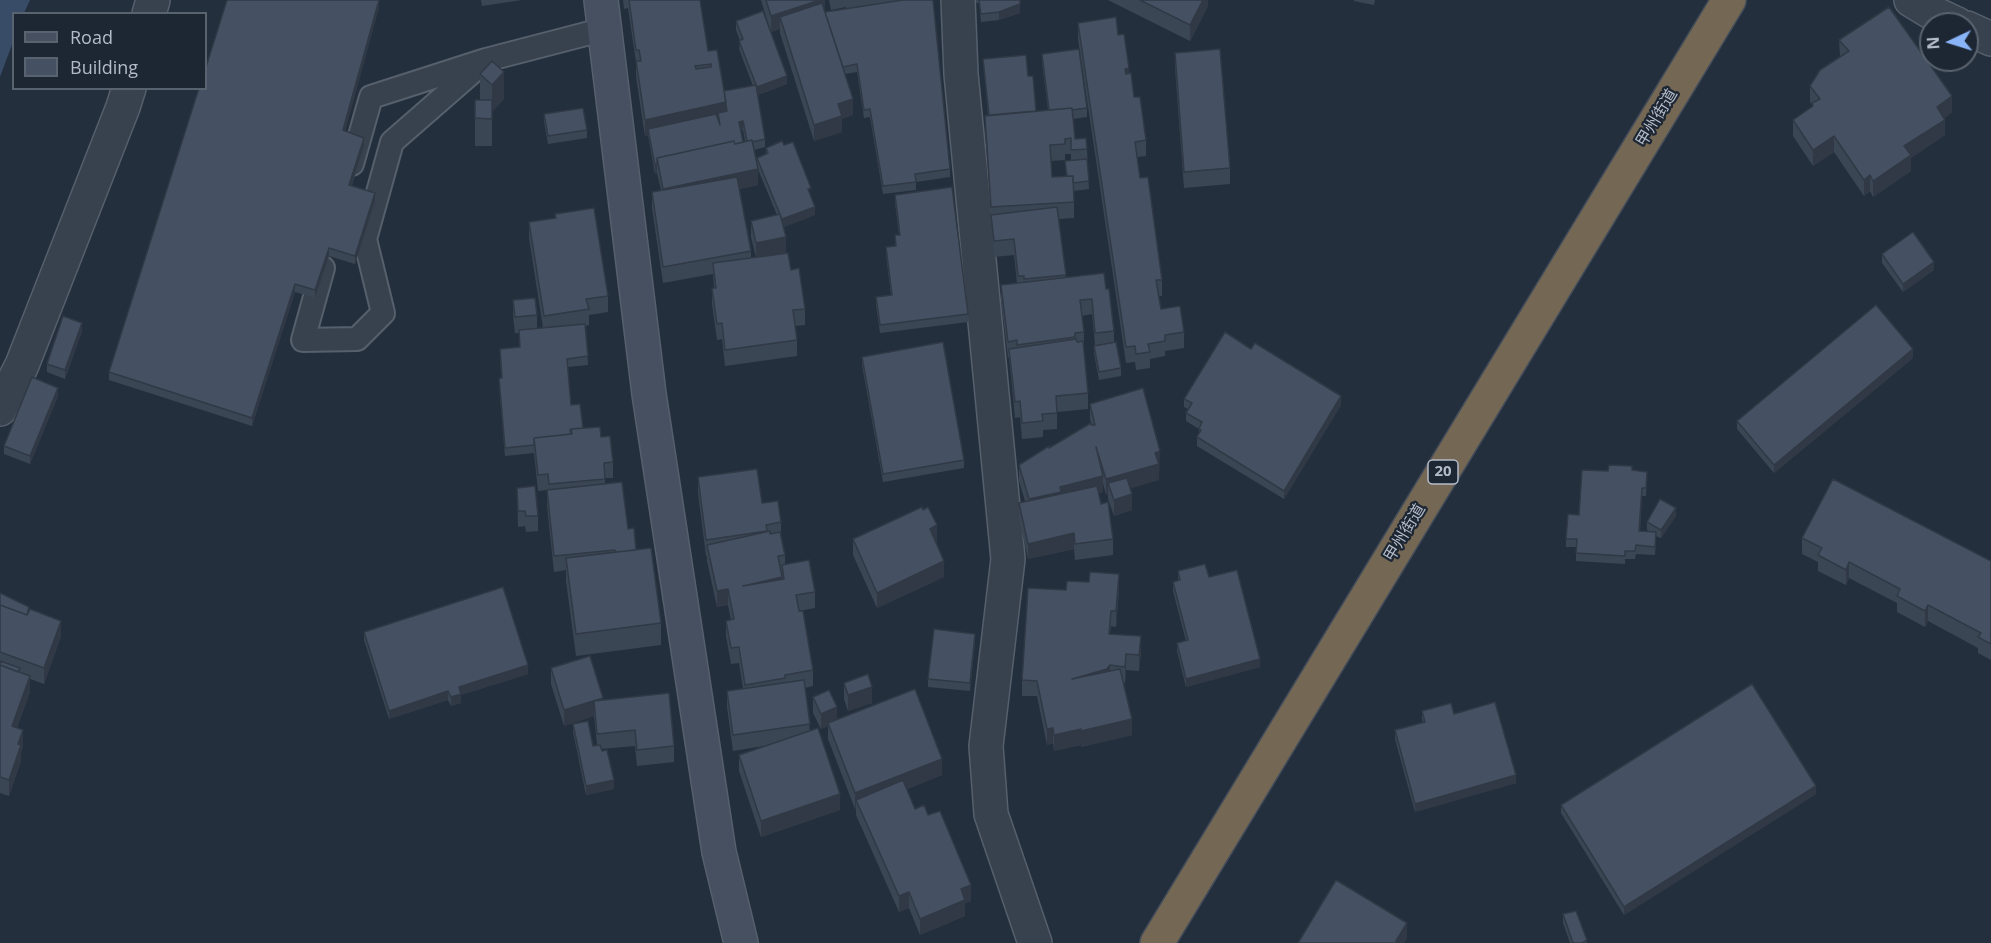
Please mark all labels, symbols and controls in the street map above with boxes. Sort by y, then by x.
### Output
legend [12,12,207,90]
north arrow [1919,12,1979,72]
text: Road [70,25,113,49]
text: N [1922,36,1944,50]
text: Building [70,55,138,79]
street label: 甲州街道 [1632,86,1682,150]
road number: 20 [1428,460,1458,484]
street label: 甲州街道 [1380,501,1430,565]

